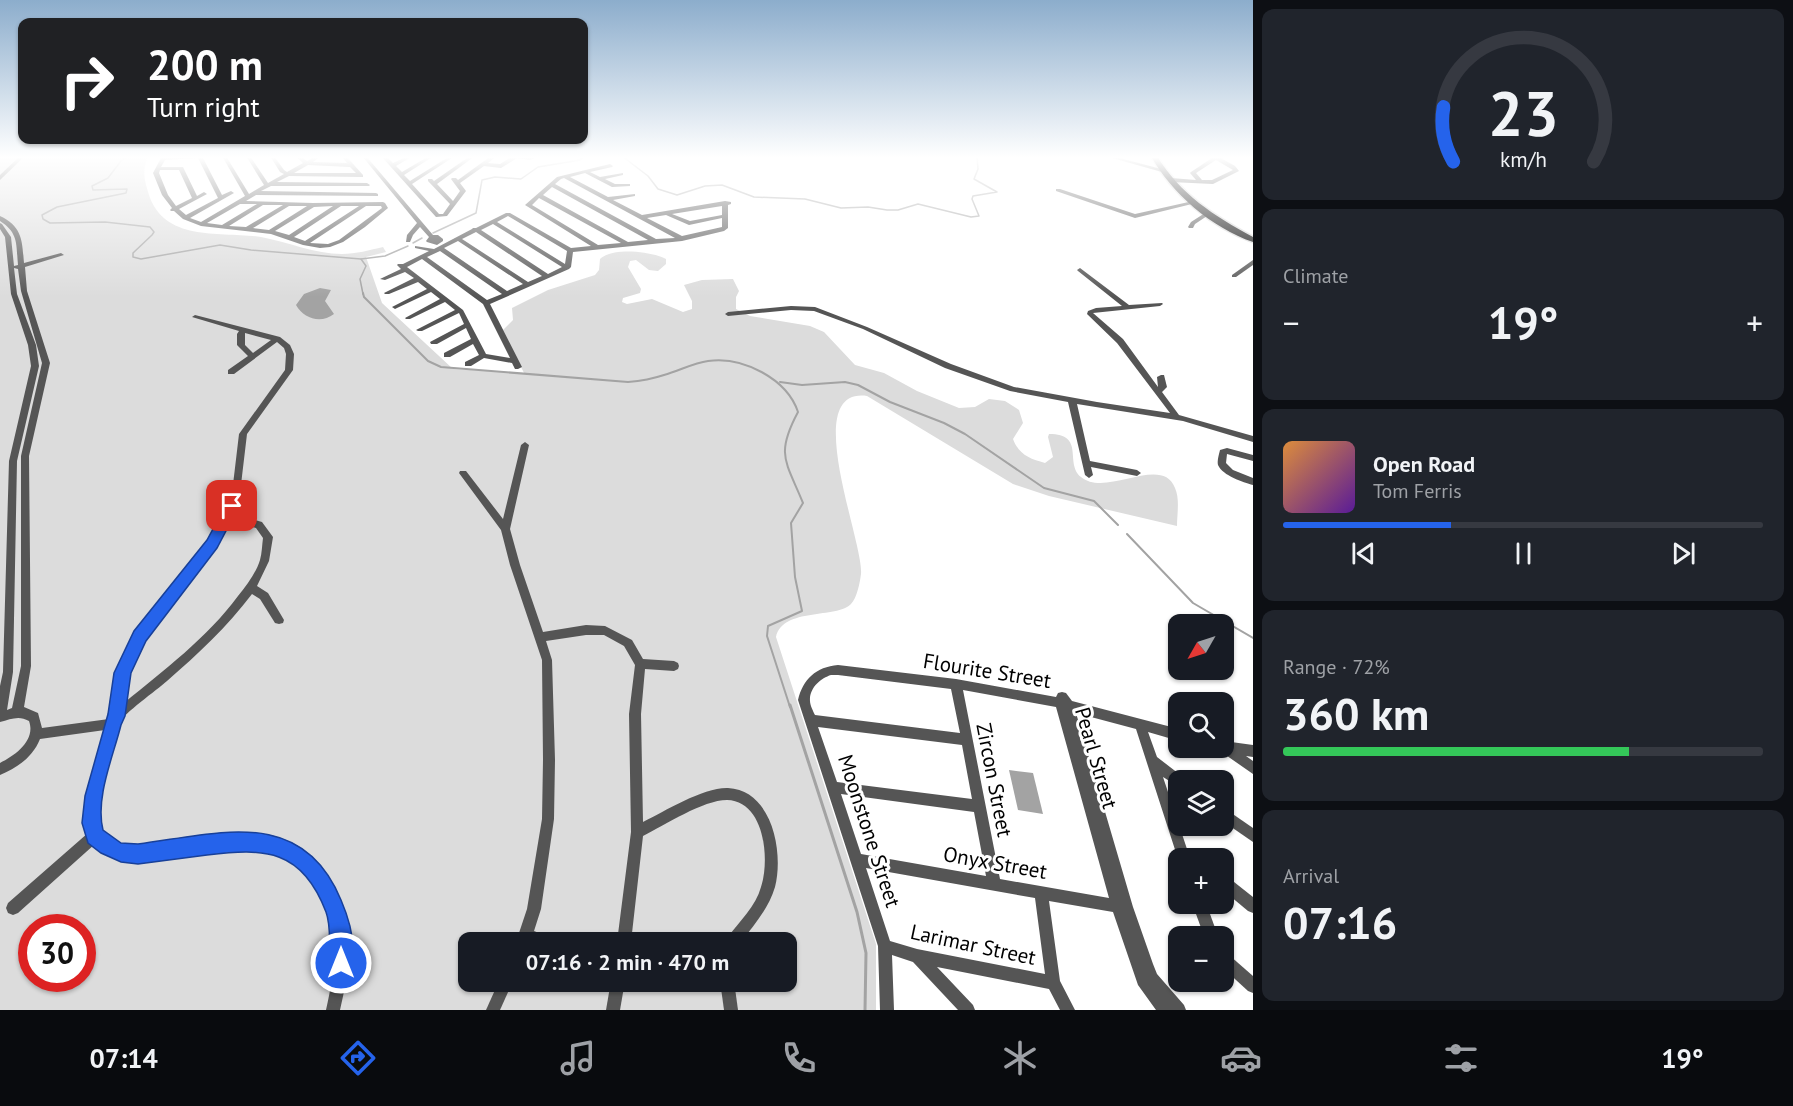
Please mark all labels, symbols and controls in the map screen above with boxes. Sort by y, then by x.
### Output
text: 200 m [147,37,263,92]
icon: right [48,42,126,120]
text: 23 [1488,72,1558,153]
text: Turn right [147,90,260,124]
text: km/h [1499,145,1546,173]
text: Climate [1283,263,1349,289]
text: 19° [1488,293,1558,351]
text: − [1283,301,1300,344]
text: + [1746,301,1763,344]
text: Open Road [1373,450,1475,478]
text: Tom Ferris [1373,478,1462,504]
pin [206,480,257,531]
icon: arrive [215,489,248,522]
icon: previous [1347,537,1380,570]
icon: pause [1507,537,1540,570]
icon: next [1667,537,1700,570]
north arrow [1168,614,1234,680]
map controls [1168,614,1234,992]
street label: Flourite Street [921,647,1053,694]
text: Range · 72% [1283,654,1390,680]
text: 360 km [1283,684,1429,742]
button: search [1168,692,1234,758]
street label: Pearl Street [1069,704,1124,812]
street label: Zircon Street [970,721,1019,839]
street label: Moonstone Street [832,751,907,911]
button: layers [1168,770,1234,836]
street label: Onyx Street [941,840,1049,885]
button: + [1168,848,1234,914]
text: Arrival [1283,863,1339,889]
text: 07:16 [1283,893,1397,951]
speed limit sign: 30 [18,914,96,992]
street label: Larimar Street [908,918,1038,971]
button: − [1168,926,1234,992]
position arrow [309,931,373,995]
text: 07:16 · 2 min · 470 m [526,948,729,976]
icon: directions [337,1037,379,1079]
icon: music [557,1037,599,1079]
icon: phone [778,1037,820,1079]
icon: climate [999,1037,1041,1079]
icon: car [1220,1037,1262,1079]
icon: filters [1440,1037,1482,1079]
text: 07:14 [89,1041,158,1075]
text: 19° [1661,1041,1704,1075]

